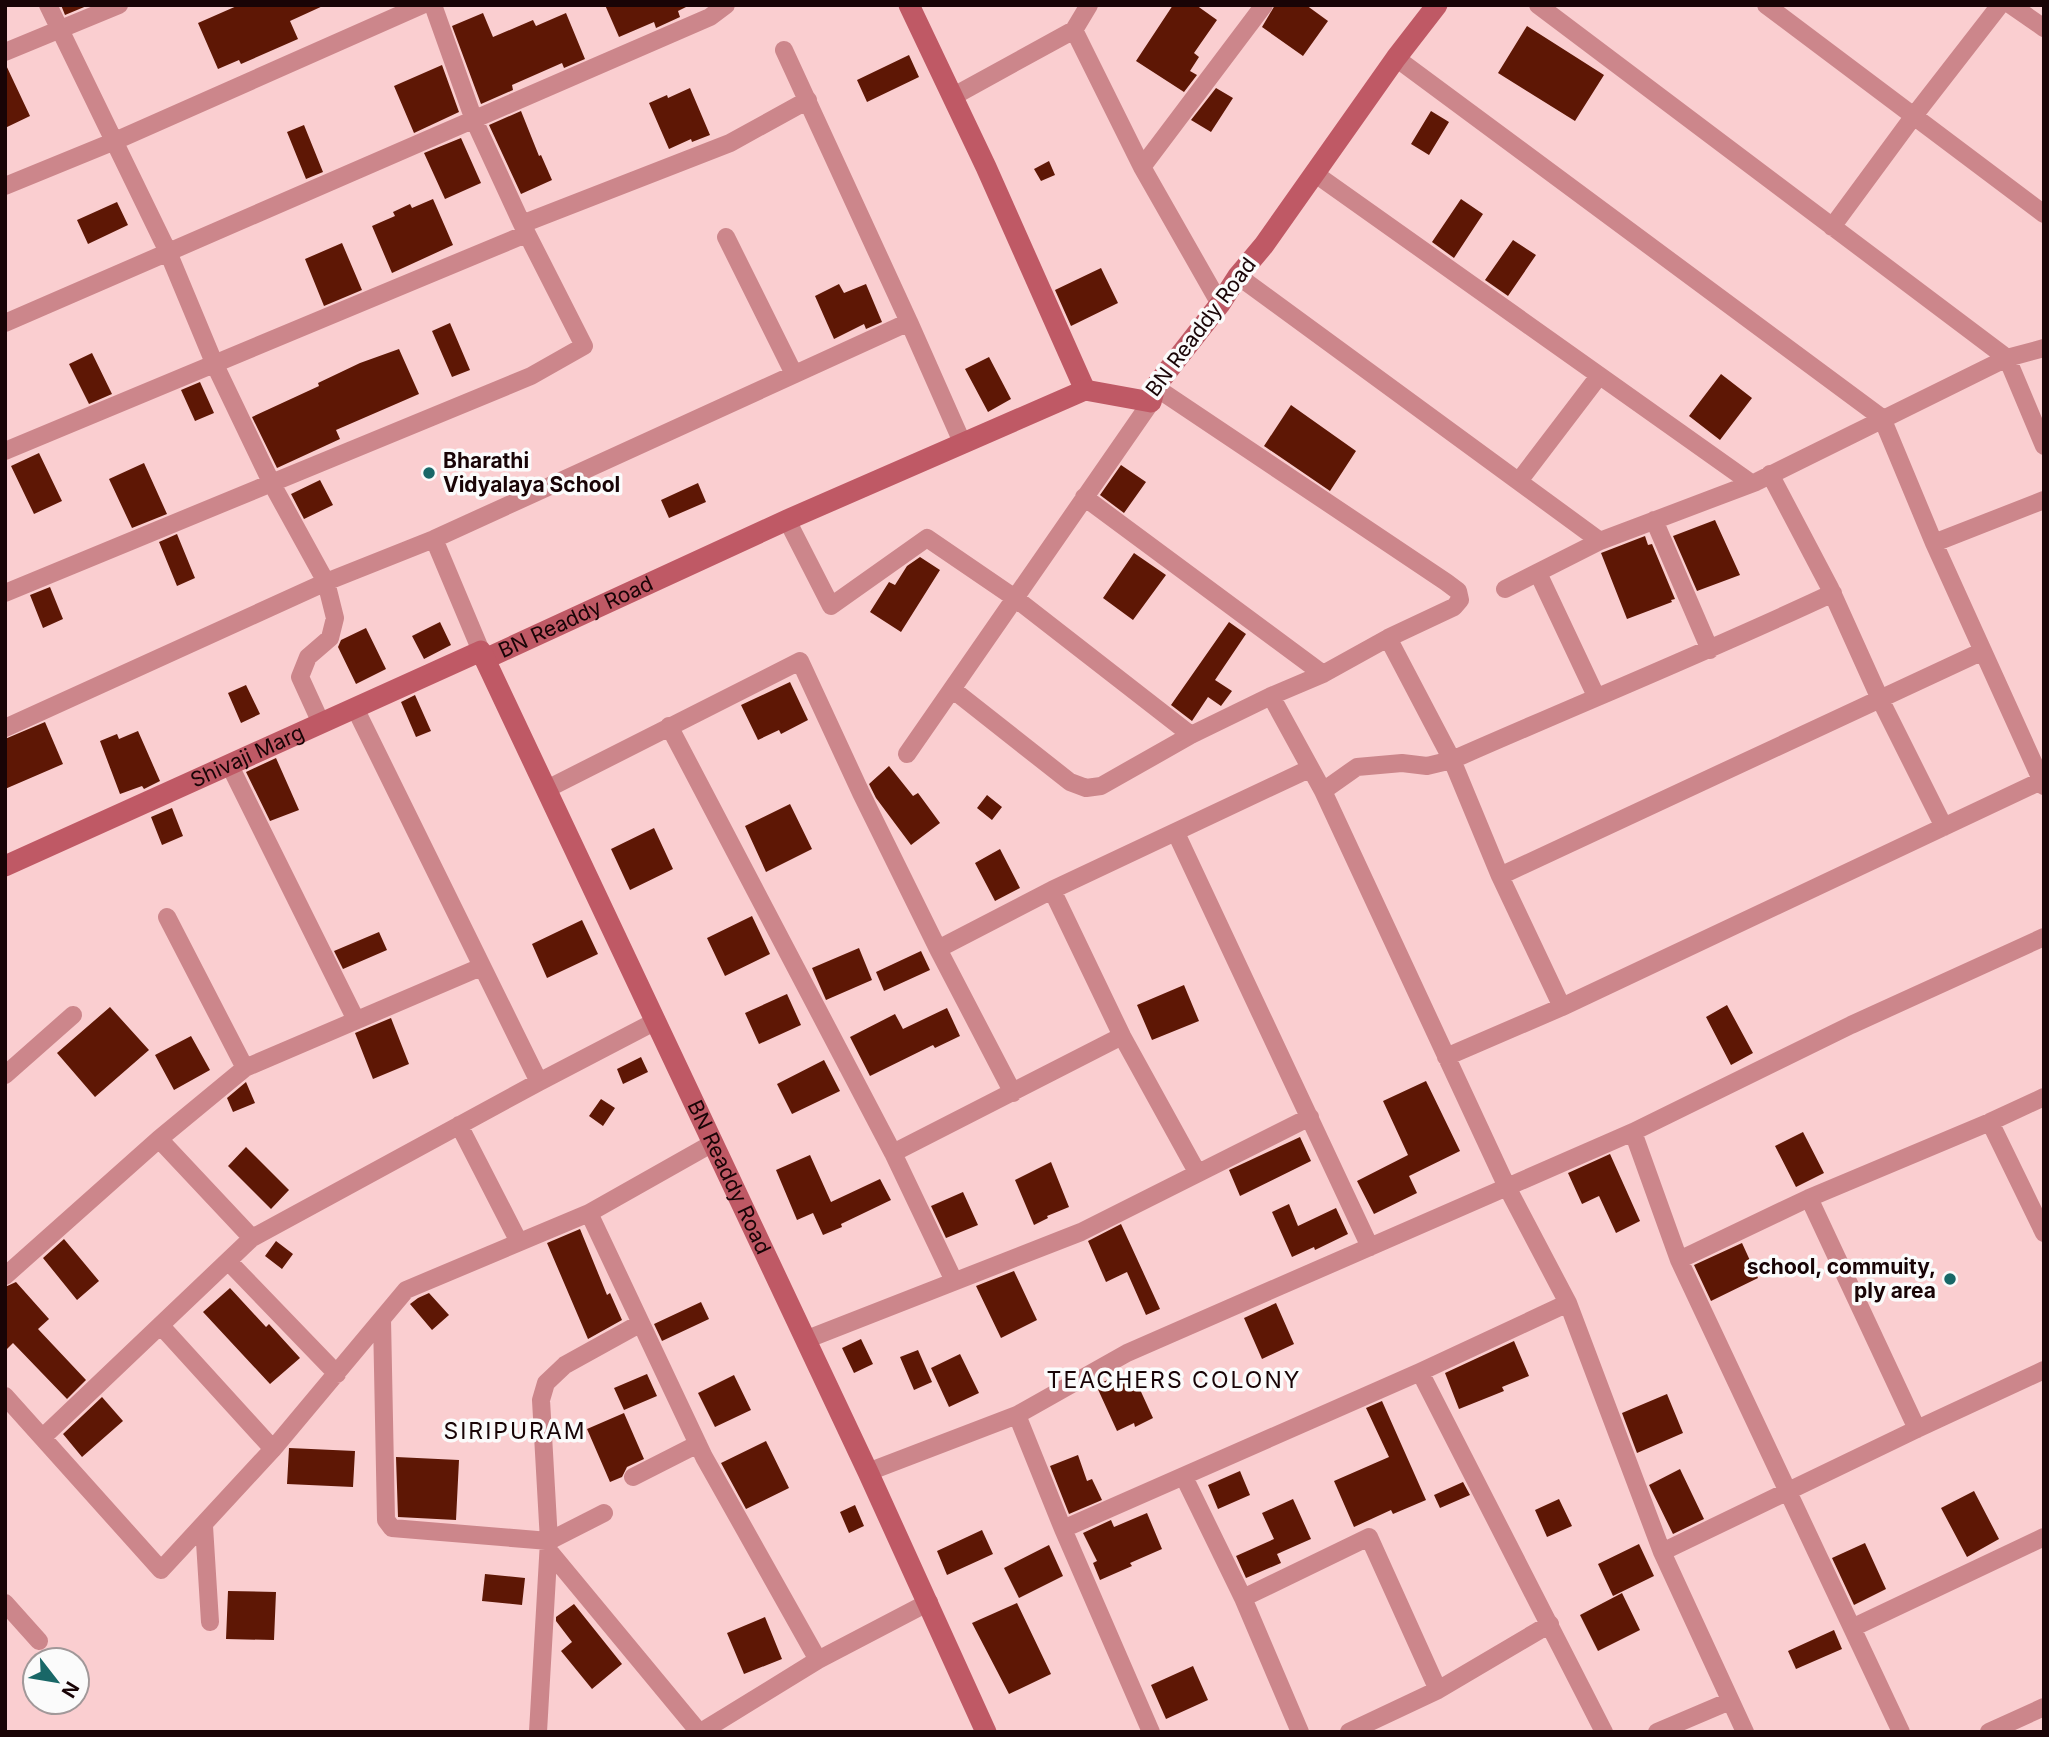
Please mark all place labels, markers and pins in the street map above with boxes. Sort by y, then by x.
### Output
place label: Bharathi Vidyalaya School [443,448,620,497]
marker: Bharathi Vidyalaya School [421,465,437,481]
place label: school, commuity, ply area [1747,1254,1936,1303]
marker: school, commuity, ply area [1942,1271,1958,1287]

